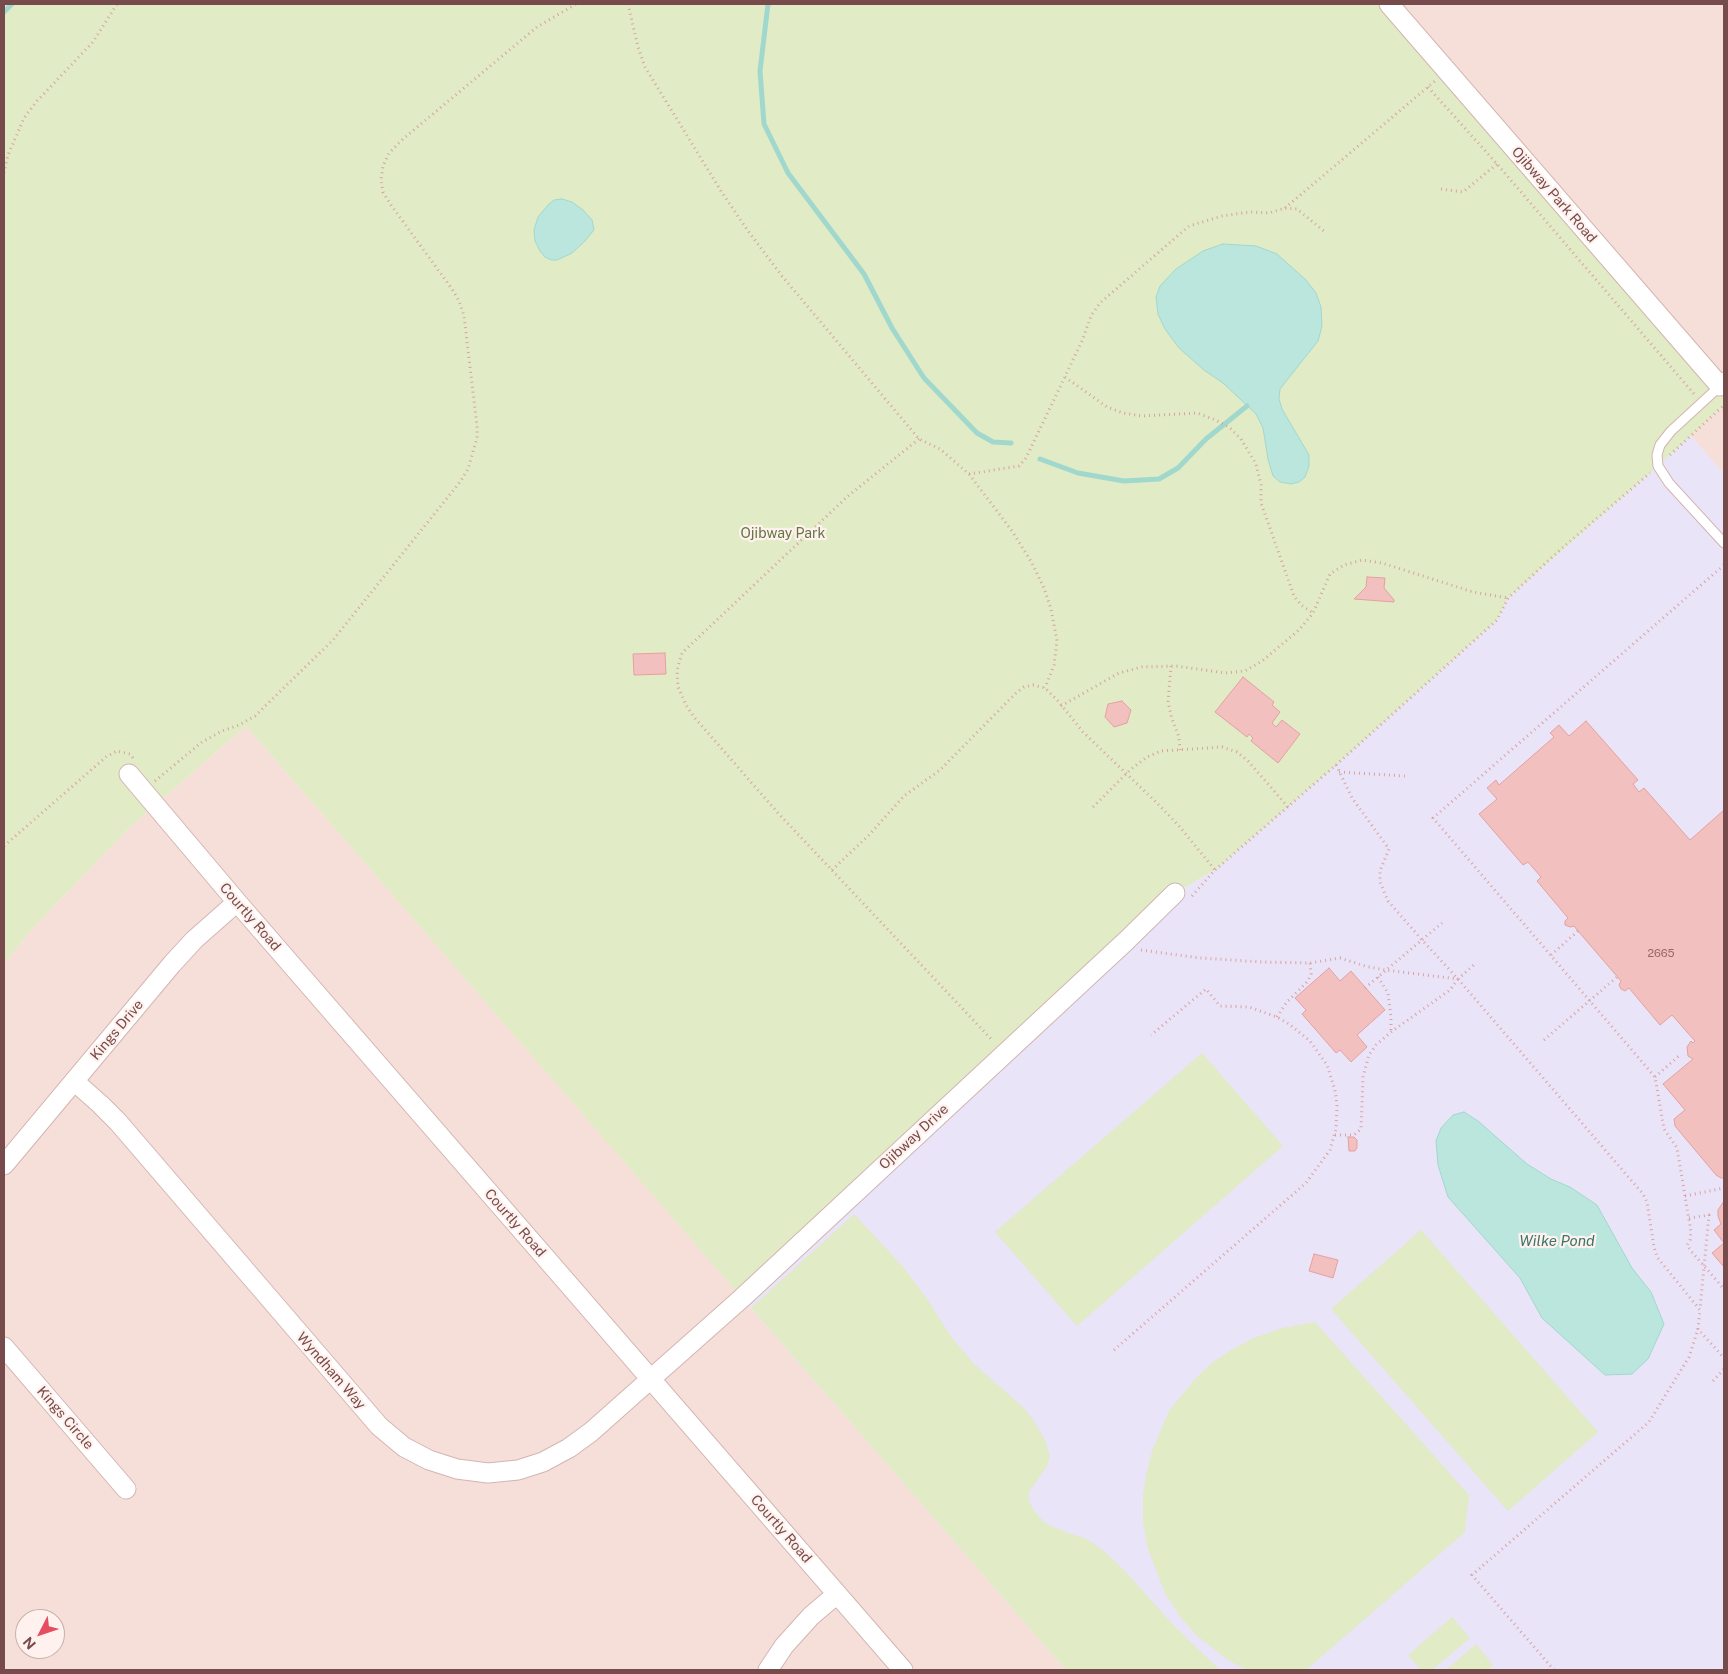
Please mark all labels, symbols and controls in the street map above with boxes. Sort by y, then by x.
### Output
street label: Ojibway Park Road [1508,144,1600,246]
park label: Ojibway Park [741,526,825,542]
street label: Courtly Road [216,880,284,954]
house number: 2665 [1647,947,1675,961]
street label: Kings Drive [87,996,147,1064]
street label: Ojibway Drive [876,1101,952,1173]
street label: Courtly Road [481,1186,549,1260]
water label: Wilke Pond [1519,1232,1595,1250]
street label: Wyndham Way [293,1329,369,1413]
street label: Kings Circle [33,1383,97,1453]
street label: Courtly Road [747,1492,815,1566]
north arrow [15,1609,65,1659]
text: N [20,1634,39,1653]

